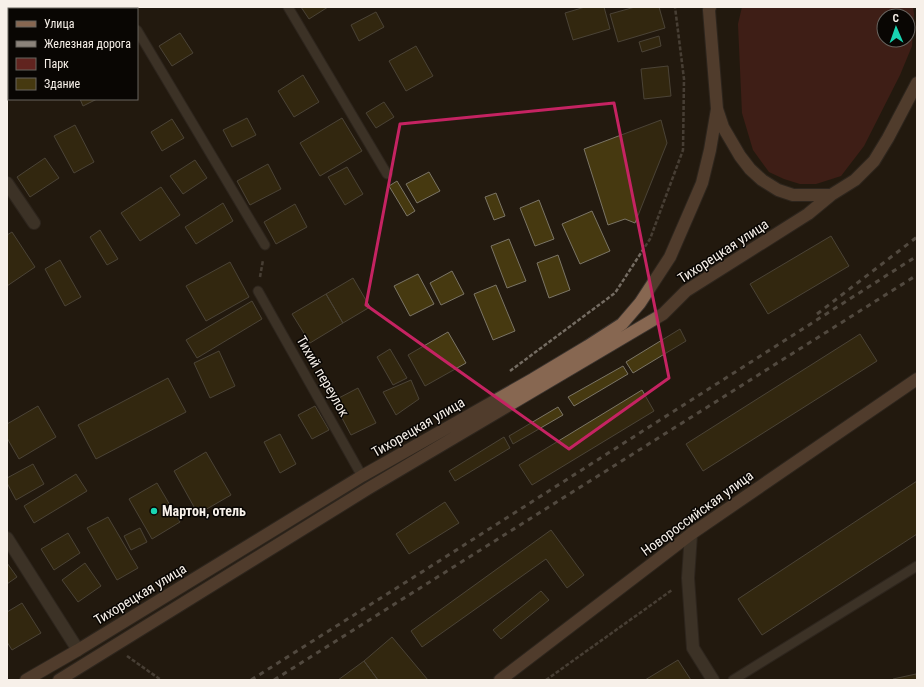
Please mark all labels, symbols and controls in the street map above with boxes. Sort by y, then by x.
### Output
legend [8,8,138,100]
north arrow [876,8,916,48]
text: С [892,12,899,25]
text: Улица [44,17,75,31]
text: Железная дорога [44,37,131,51]
text: Парк [44,57,69,71]
text: Здание [44,77,81,91]
street label: Тихорецкая улица [675,216,771,286]
street label: Тихий переулок [293,333,353,420]
street label: Тихорецкая улица [369,394,467,460]
street label: Новороссийская улица [638,467,756,559]
place label: Мартон, отель [162,503,246,519]
marker: Мартон, отель [149,506,159,516]
street label: Тихорецкая улица [91,560,189,628]

